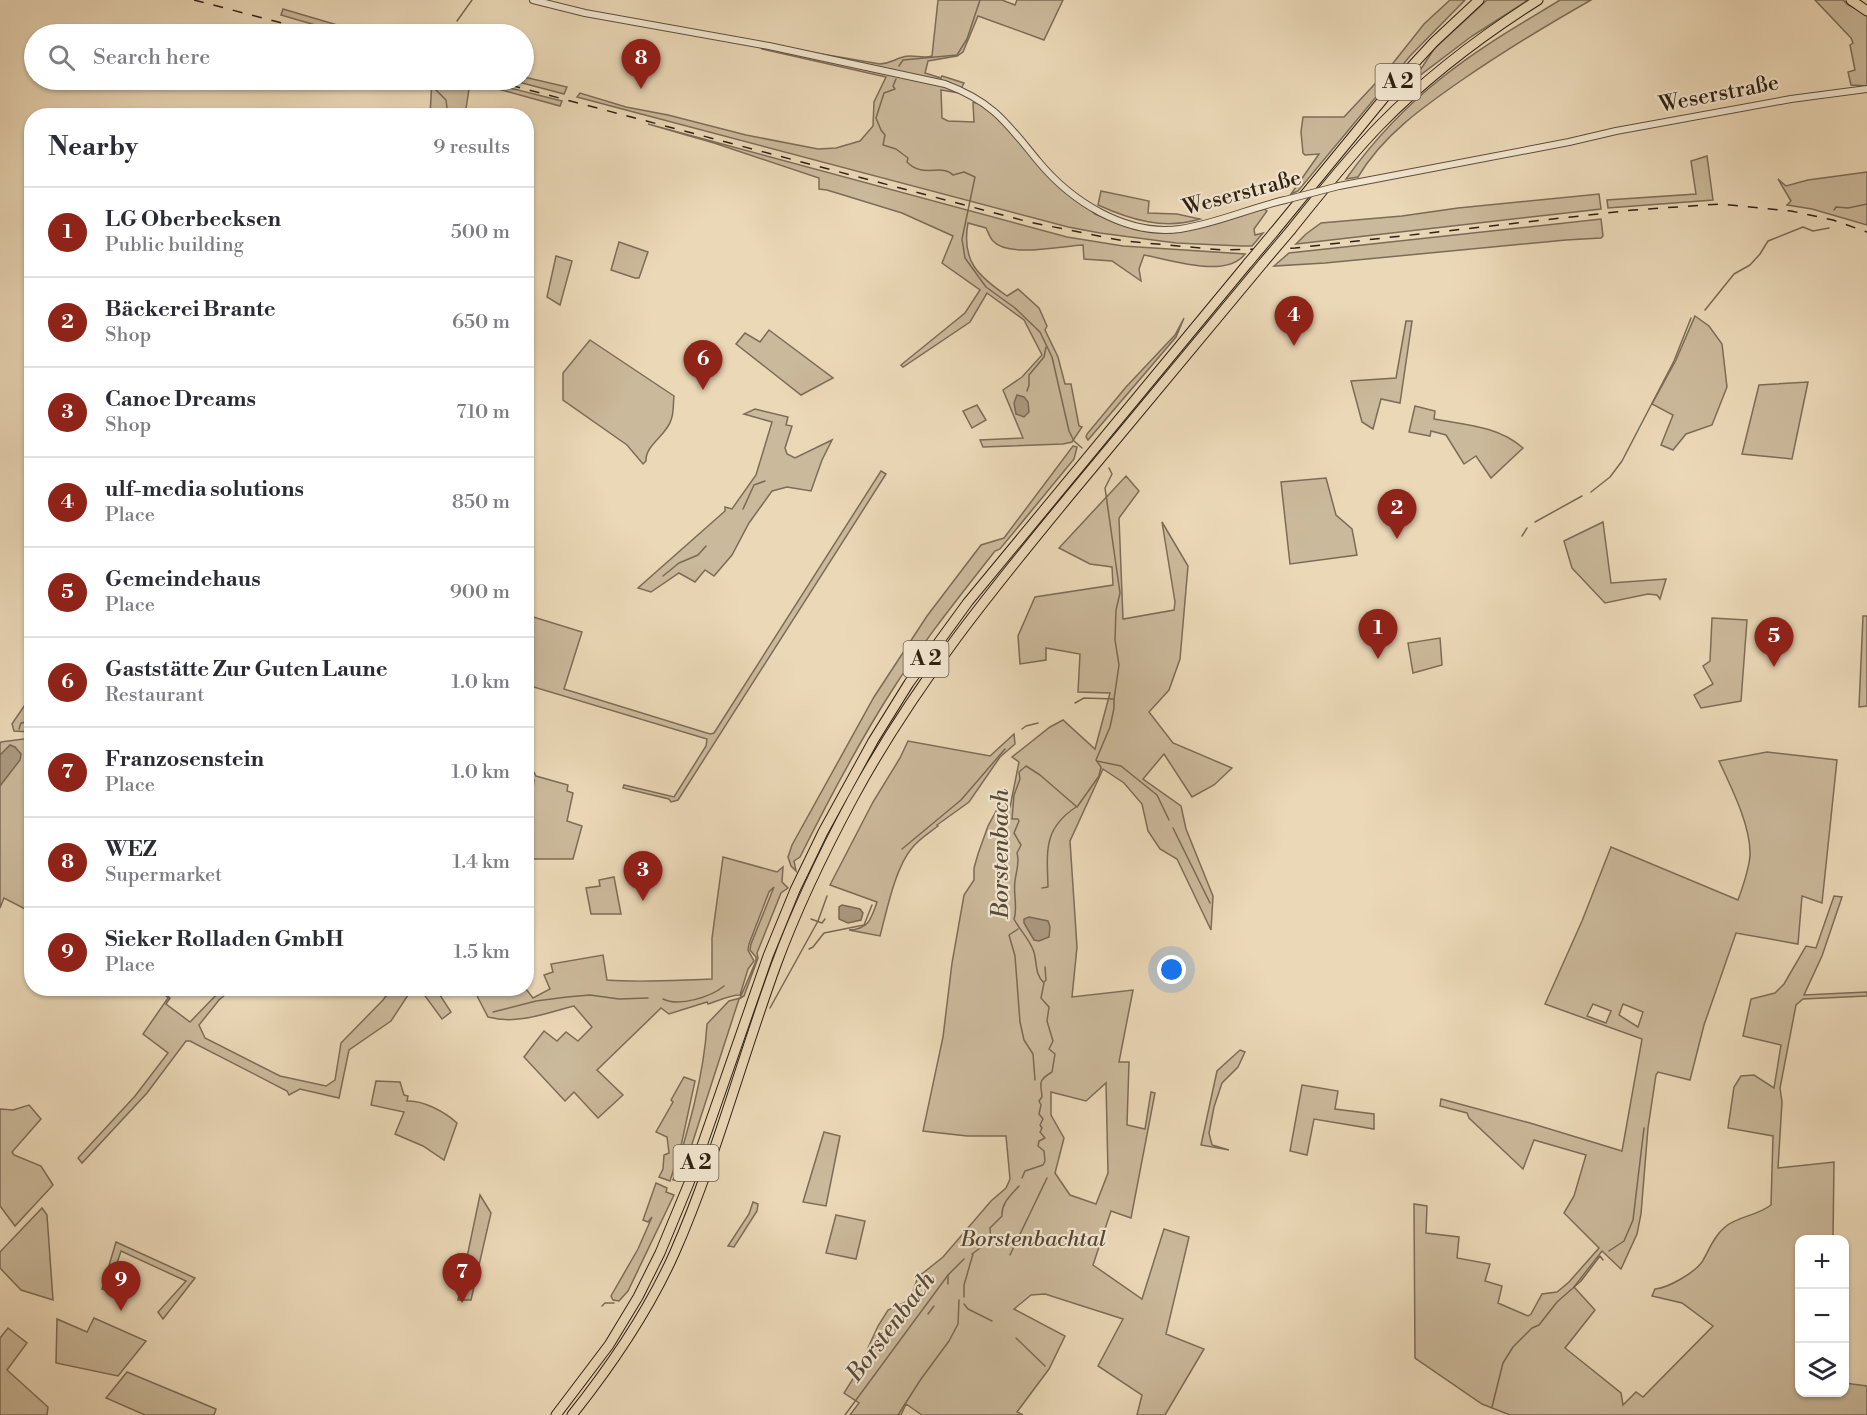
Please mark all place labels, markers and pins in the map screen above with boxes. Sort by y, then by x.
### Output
pin: 8 [622,40,660,89]
pin: 4 [1274,296,1314,346]
pin: 6 [684,340,722,390]
pin: 2 [1378,490,1416,539]
pin: 1 [1358,610,1398,659]
pin: 5 [1754,618,1794,667]
pin: 3 [624,852,662,901]
pin: 7 [442,1254,482,1303]
pin: 9 [102,1262,140,1311]

